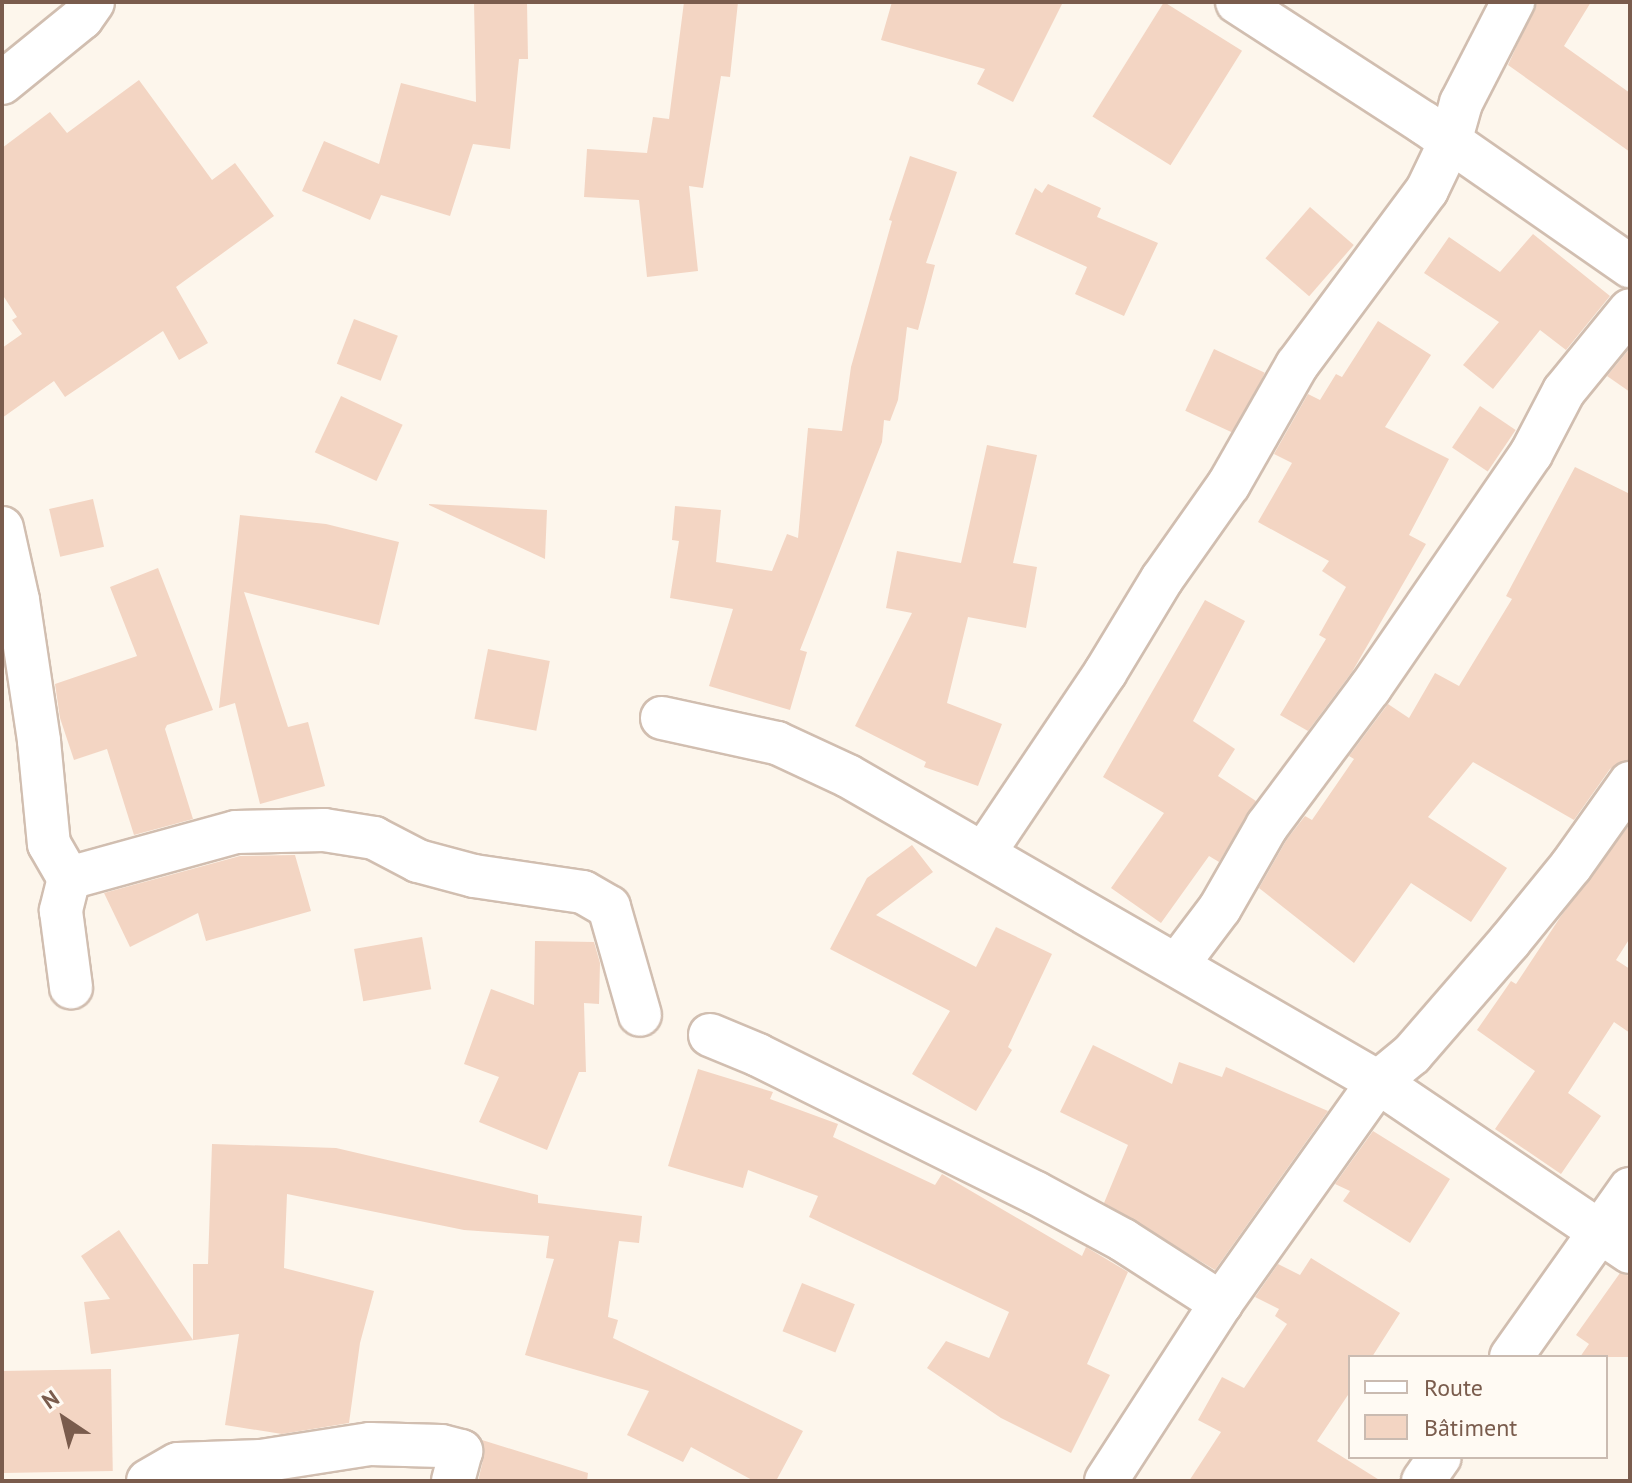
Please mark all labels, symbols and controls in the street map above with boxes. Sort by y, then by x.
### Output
legend [1348,1355,1608,1459]
text: Route [1424,1372,1483,1403]
north arrow [24,1379,104,1459]
text: N [36,1384,64,1415]
text: Bâtiment [1424,1412,1517,1443]

